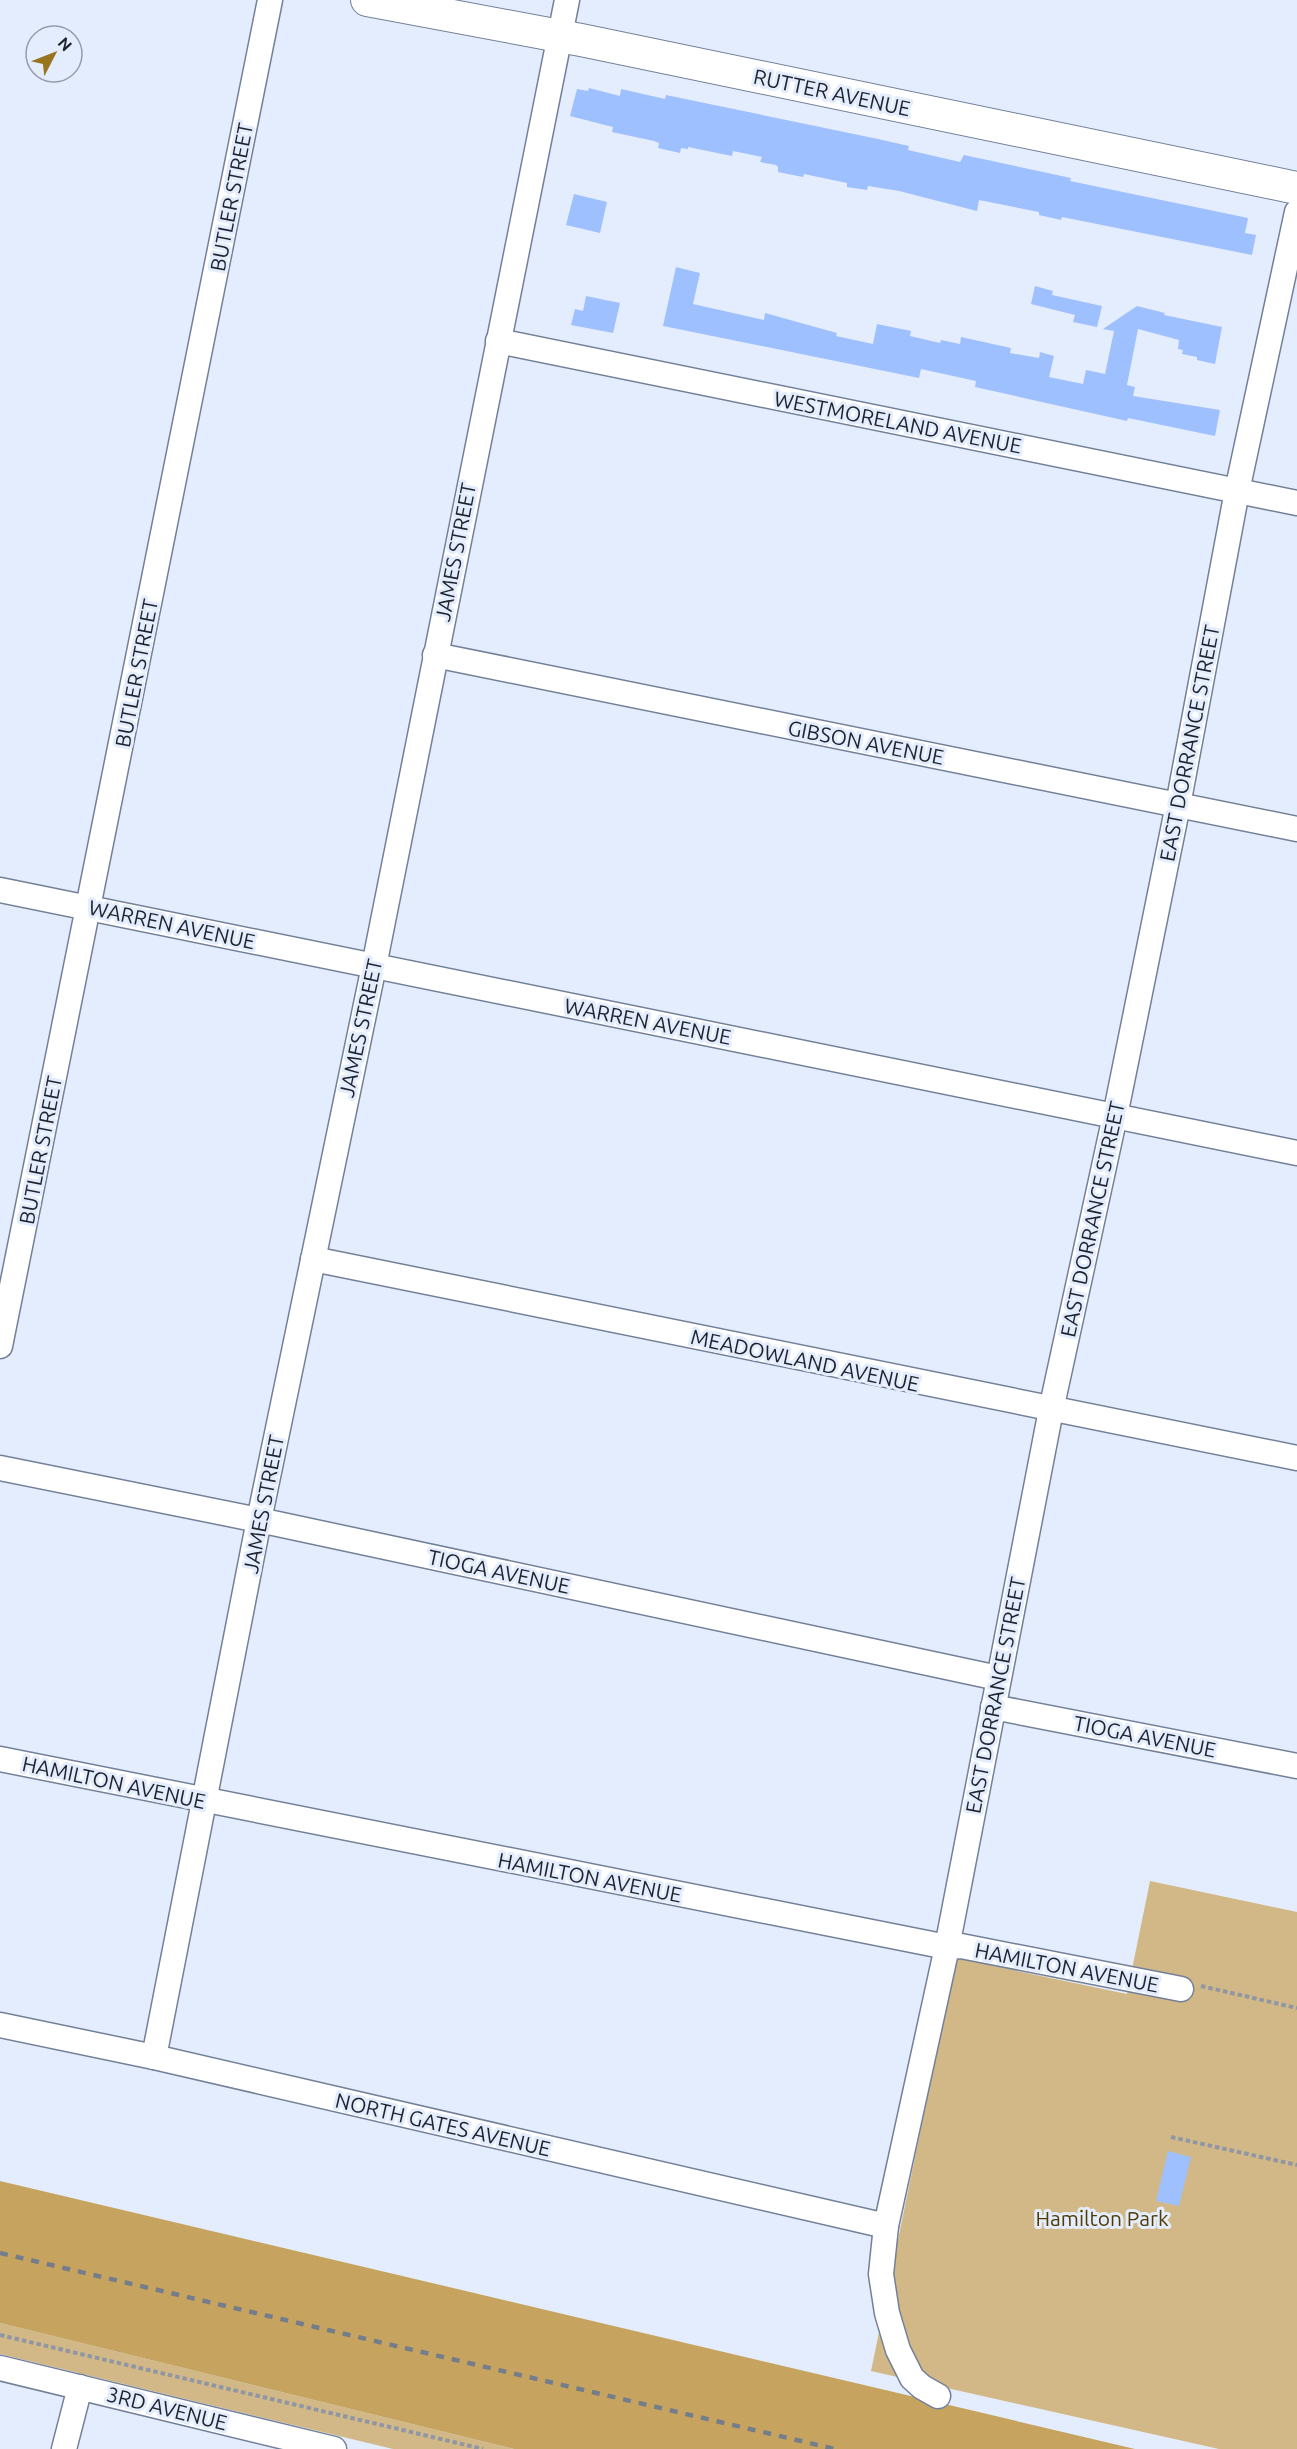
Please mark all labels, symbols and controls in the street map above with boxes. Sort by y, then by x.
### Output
north arrow [24,24,84,84]
text: N [54,34,76,54]
street label: RUTTER AVENUE [751,64,913,120]
street label: BUTLER STREET [205,120,257,273]
street label: WESTMORELAND AVENUE [772,386,1024,458]
street label: JAMES STREET [430,480,480,623]
street label: BUTLER STREET [110,596,162,749]
street label: EAST DORRANCE STREET [1154,622,1224,863]
street label: GIBSON AVENUE [786,715,946,769]
street label: WARREN AVENUE [87,895,257,953]
street label: JAMES STREET [334,956,386,1099]
street label: WARREN AVENUE [563,993,733,1049]
street label: BUTLER STREET [14,1073,66,1226]
street label: EAST DORRANCE STREET [1055,1099,1129,1339]
street label: MEADOWLAND AVENUE [689,1324,921,1396]
street label: JAMES STREET [238,1432,288,1575]
street label: TIOGA AVENUE [426,1544,572,1598]
street label: EAST DORRANCE STREET [960,1574,1030,1815]
street label: TIOGA AVENUE [1072,1710,1218,1762]
street label: HAMILTON AVENUE [20,1751,208,1813]
street label: HAMILTON AVENUE [496,1847,684,1907]
street label: HAMILTON AVENUE [973,1937,1161,1997]
street label: NORTH GATES AVENUE [333,2088,553,2160]
park label: Hamilton Park [1035,2206,1169,2230]
street label: 3RD AVENUE [104,2381,230,2435]

